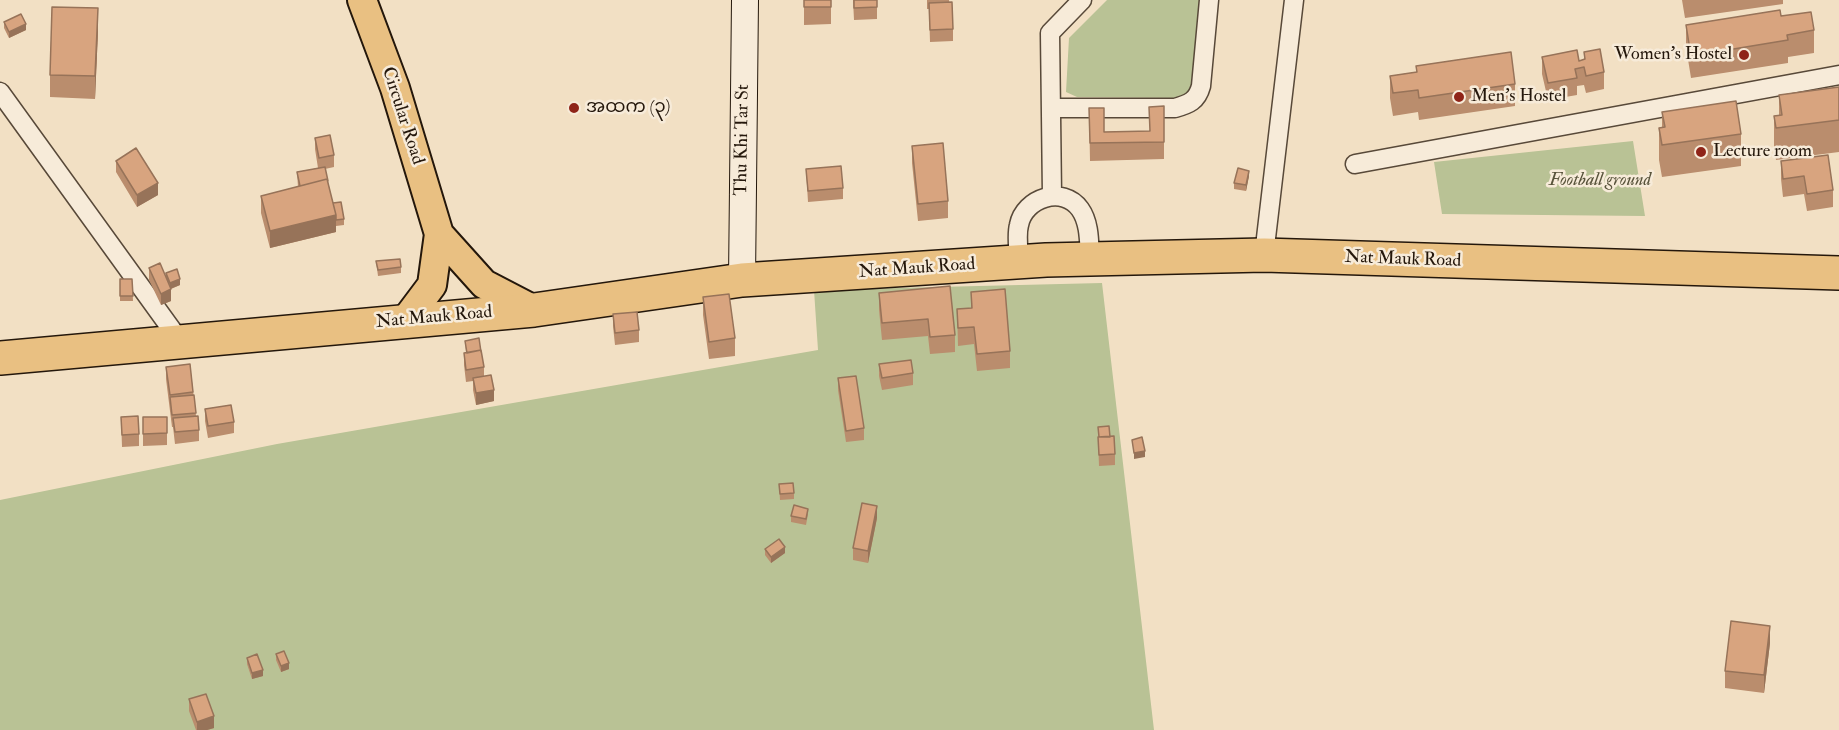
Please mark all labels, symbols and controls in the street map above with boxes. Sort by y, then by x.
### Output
place label: Women's Hostel [1614,44,1732,66]
marker: Women's Hostel [1737,48,1751,62]
street label: Circular Road [376,65,428,167]
street label: Thu Khi Tar St [731,84,755,196]
place label: Men's Hostel [1471,86,1566,108]
marker: Men's Hostel [1452,90,1466,104]
place label: အထက (၃) [586,97,670,119]
marker: အထက (၃) [567,101,581,115]
place label: Lecture room [1713,141,1812,163]
marker: Lecture room [1694,145,1708,159]
park label: Football ground [1549,170,1651,192]
street label: Nat Mauk Road [1344,247,1462,273]
street label: Nat Mauk Road [858,254,976,284]
street label: Nat Mauk Road [375,302,493,334]

